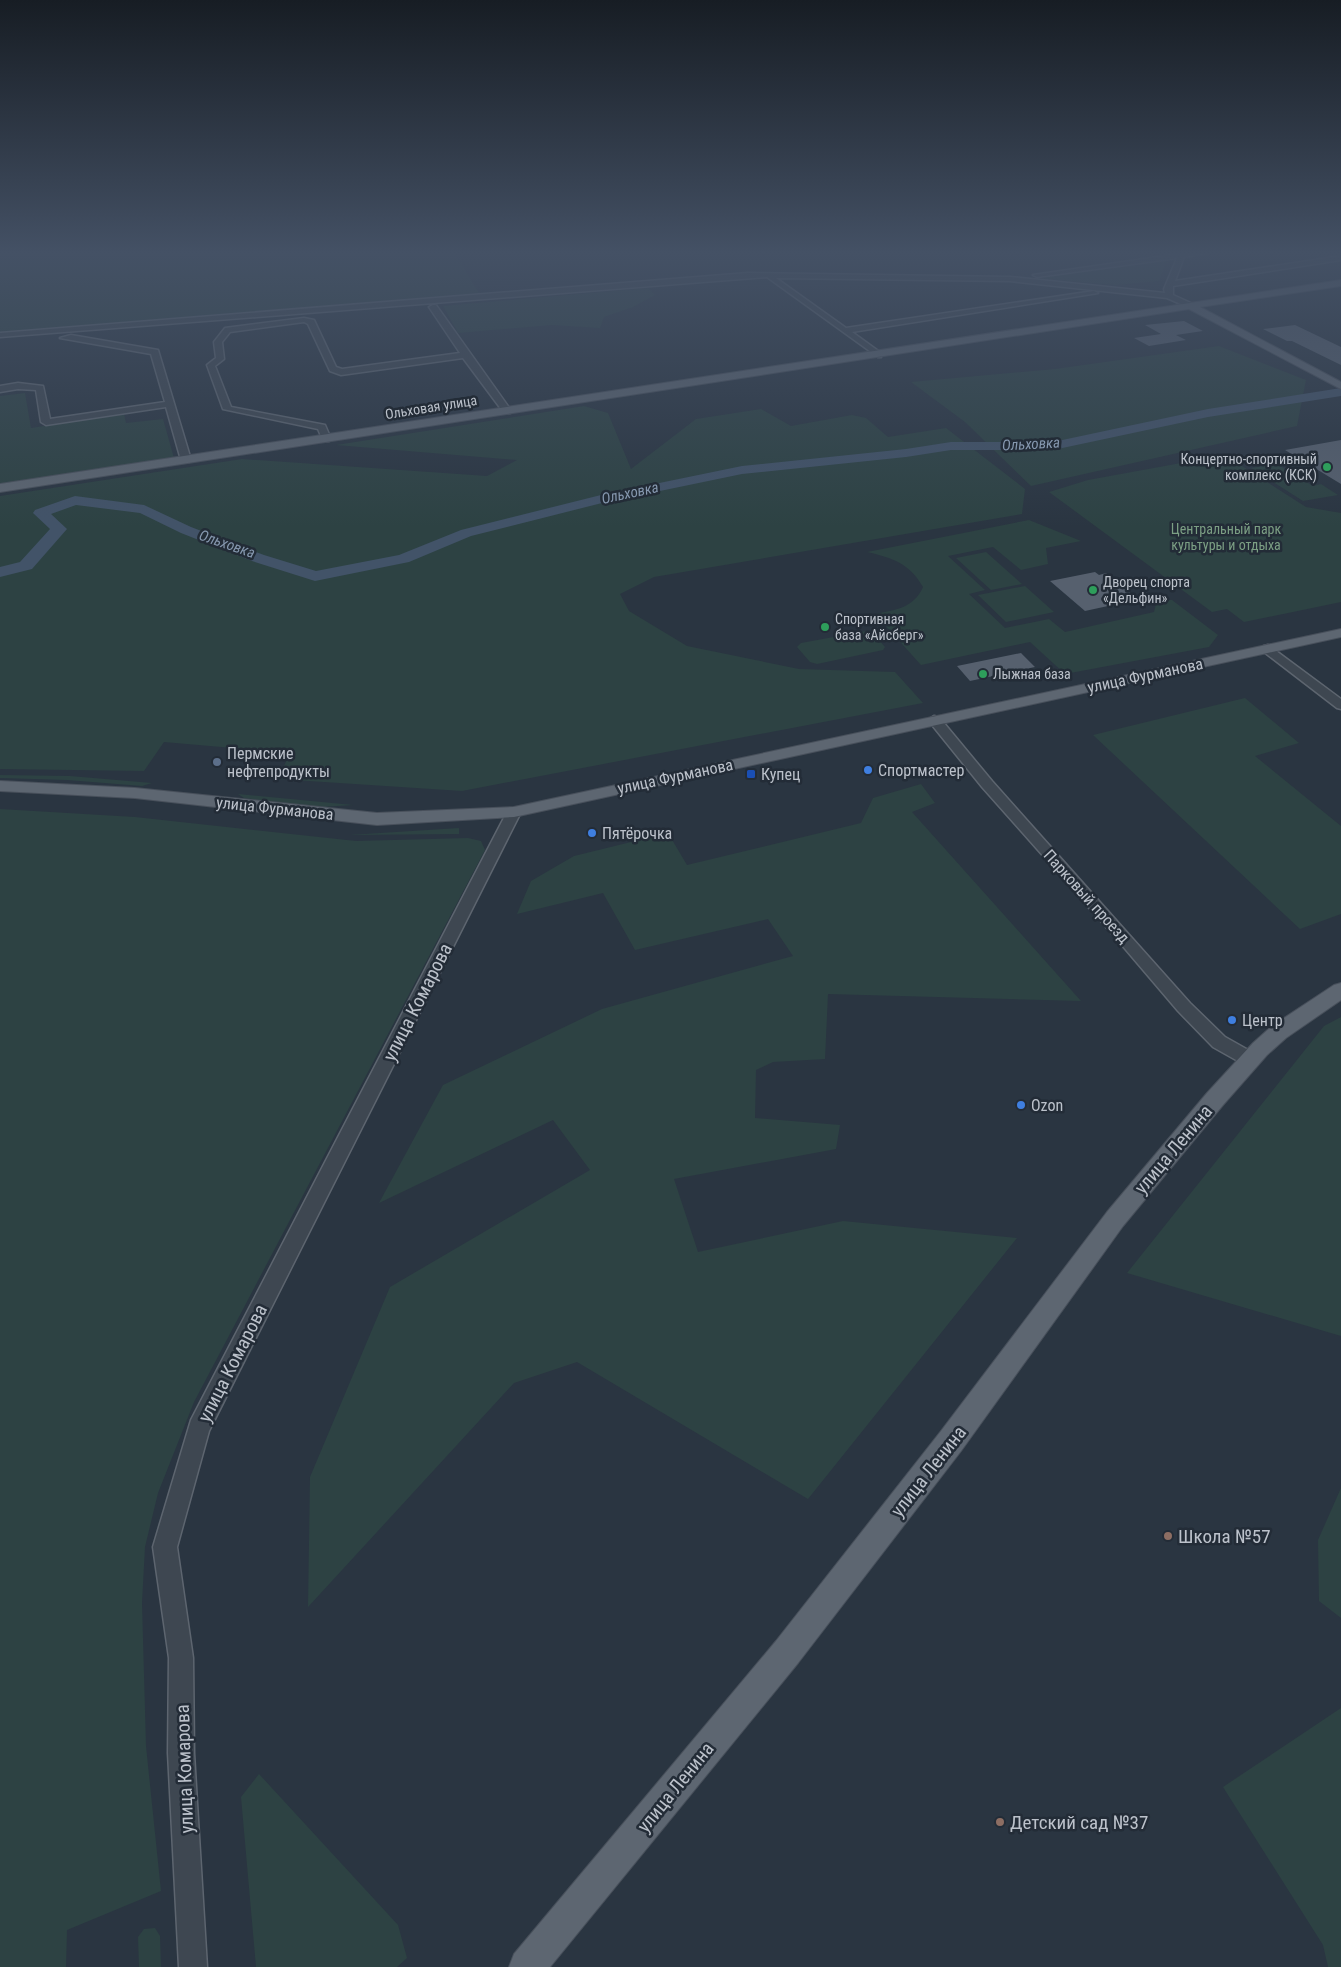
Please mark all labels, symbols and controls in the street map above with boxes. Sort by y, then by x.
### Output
street label: Ольховая улица [384,392,478,422]
water label: Ольховка [1002,433,1060,455]
place label: Концертно-спортивный комплекс (КСК) [1180,451,1317,484]
marker: Концертно-спортивный комплекс (КСК) [1321,461,1333,473]
water label: Ольховка [600,478,660,508]
park label: Центральный парк культуры и отдыха [1171,521,1282,553]
water label: Ольховка [197,526,257,562]
place label: Дворец спорта «Дельфин» [1103,574,1190,606]
marker: Дворец спорта «Дельфин» [1087,584,1099,596]
place label: Спортивная база «Айсберг» [835,611,924,643]
marker: Спортивная база «Айсберг» [819,621,831,633]
street label: улица Фурманова [1086,654,1205,697]
place label: Лыжная база [993,666,1071,682]
marker: Лыжная база [977,668,989,680]
place label: Пермские нефтепродукты [227,744,330,781]
street label: улица Фурманова [616,755,735,798]
marker: Пермские нефтепродукты [211,756,223,768]
place label: Спортмастер [878,761,964,780]
marker: Спортмастер [862,764,874,776]
place label: Купец [761,765,800,784]
marker: Купец [745,768,757,780]
street label: улица Фурманова [215,793,334,824]
place label: Пятёрочка [602,824,672,843]
marker: Пятёрочка [586,827,598,839]
street label: Парковый проезд [1040,846,1134,947]
street label: улица Комарова [378,939,457,1065]
place label: Центр [1242,1011,1283,1030]
marker: Центр [1226,1014,1238,1026]
place label: Ozon [1031,1096,1063,1115]
marker: Ozon [1015,1099,1027,1111]
street label: улица Ленина [1130,1100,1217,1198]
street label: улица Комарова [193,1300,272,1426]
street label: улица Ленина [886,1421,971,1521]
place label: Школа №57 [1178,1525,1271,1548]
marker: Школа №57 [1162,1530,1174,1542]
street label: улица Комарова [171,1704,198,1834]
street label: улица Ленина [632,1738,719,1837]
place label: Детский сад №37 [1010,1811,1148,1834]
marker: Детский сад №37 [994,1816,1006,1828]

